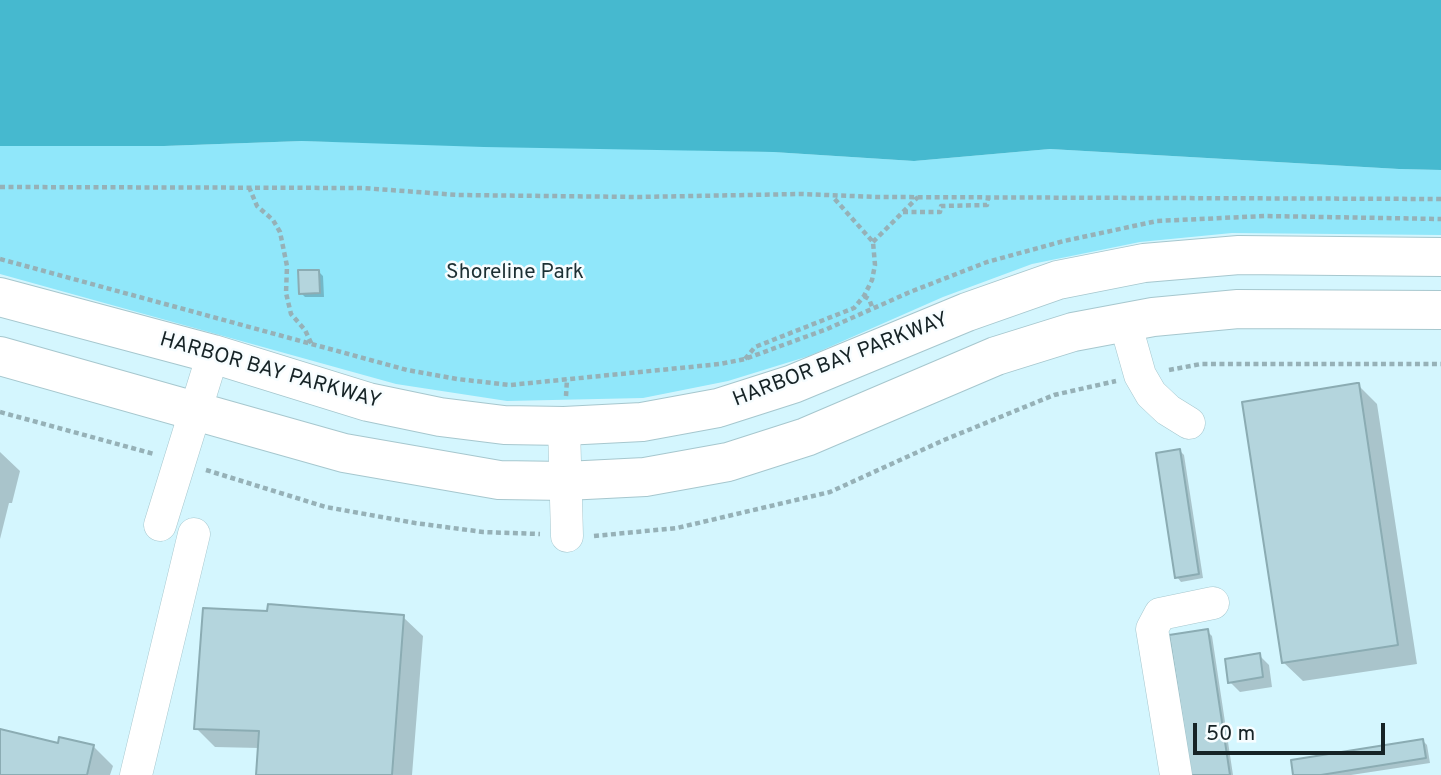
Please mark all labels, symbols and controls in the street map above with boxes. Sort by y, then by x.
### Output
park label: Shoreline Park [446,261,584,287]
street label: HARBOR BAY PARKWAY [730,308,952,414]
street label: HARBOR BAY PARKWAY [157,328,383,416]
scale bar [1196,708,1388,752]
text: 50 m [1206,721,1255,748]

